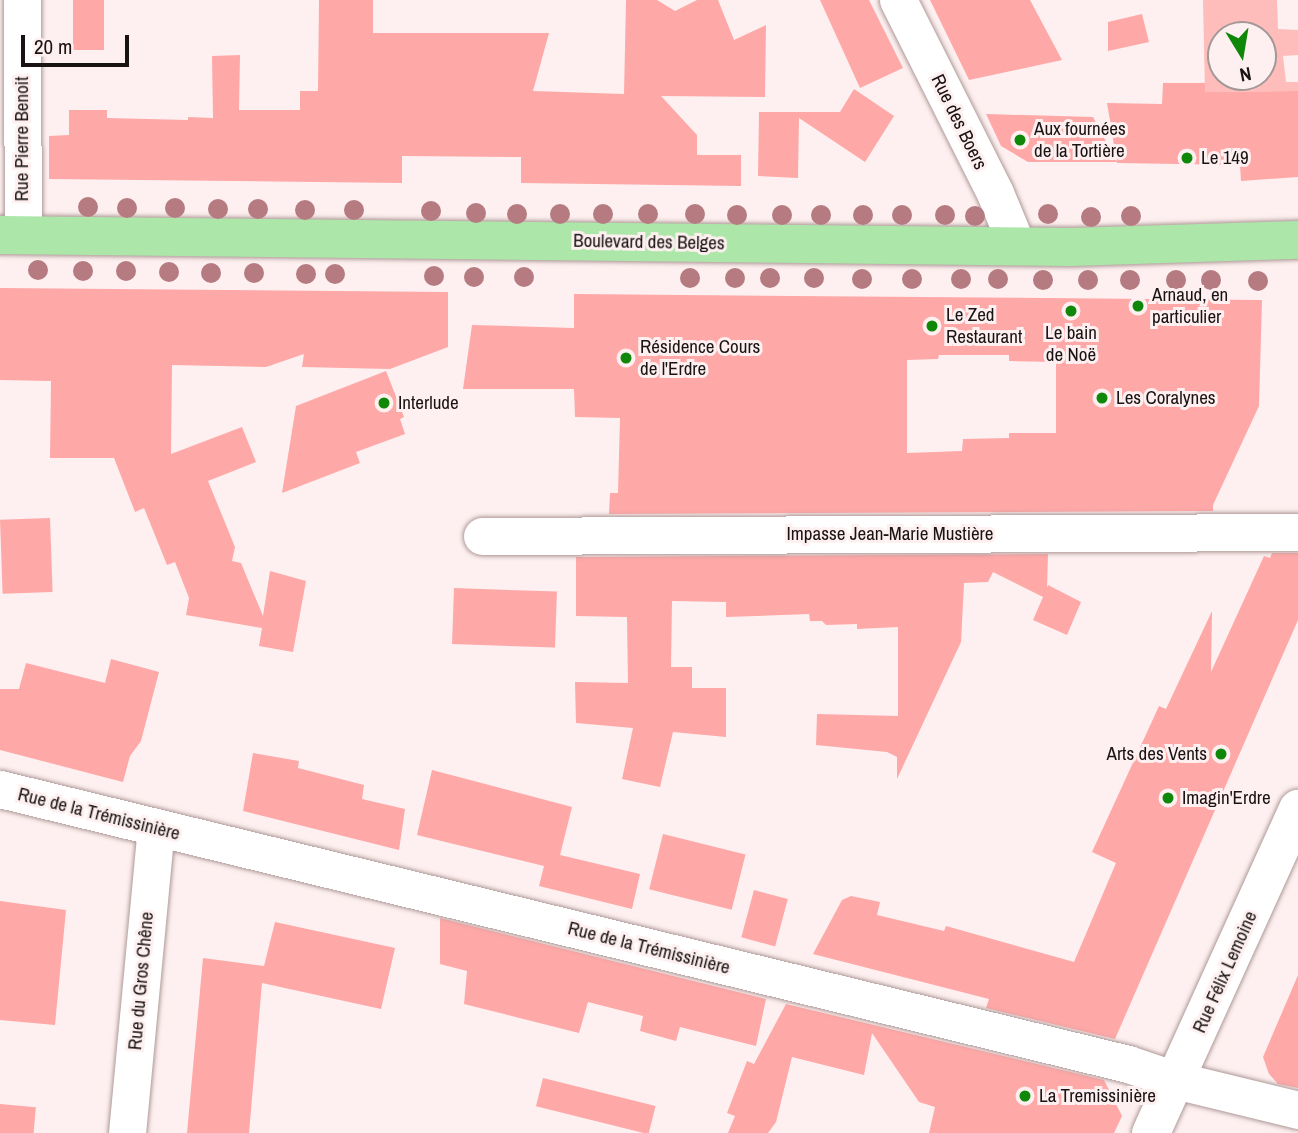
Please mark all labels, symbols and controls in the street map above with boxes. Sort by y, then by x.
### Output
scale bar [24,21,133,65]
north arrow [1207,21,1277,91]
text: 20 m [34,32,72,61]
text: N [1238,61,1254,88]
street label: Rue des Boers [926,71,992,173]
street label: Rue Pierre Benoit [11,77,33,201]
place label: Aux fournées de la Tortière [1034,118,1126,162]
marker: Aux fournées de la Tortière [1012,132,1028,148]
place label: Le 149 [1201,147,1249,169]
marker: Le 149 [1179,150,1195,166]
street label: Boulevard des Belges [573,229,725,255]
place label: Arnaud, en particulier [1152,284,1228,328]
marker: Arnaud, en particulier [1130,298,1146,314]
marker: Le bain de Noë [1063,303,1079,319]
place label: Le Zed Restaurant [946,304,1022,348]
marker: Le Zed Restaurant [924,318,940,334]
place label: Le bain de Noë [1045,322,1097,366]
place label: Résidence Cours de l'Erdre [640,336,760,380]
marker: Résidence Cours de l'Erdre [618,350,634,366]
place label: Les Coralynes [1116,387,1216,409]
marker: Les Coralynes [1094,390,1110,406]
place label: Interlude [398,392,459,414]
marker: Interlude [376,395,392,411]
street label: Impasse Jean-Marie Mustière [787,523,993,545]
place label: Arts des Vents [1107,743,1207,765]
marker: Arts des Vents [1213,746,1229,762]
street label: Rue de la Trémissinière [15,783,183,845]
place label: Imagin'Erdre [1182,787,1271,809]
marker: Imagin'Erdre [1160,790,1176,806]
street label: Rue Félix Lemoine [1188,908,1262,1036]
street label: Rue du Gros Chêne [124,911,158,1051]
street label: Rue de la Trémissinière [565,917,733,979]
place label: La Tremissinière [1039,1085,1156,1107]
marker: La Tremissinière [1017,1088,1033,1104]

